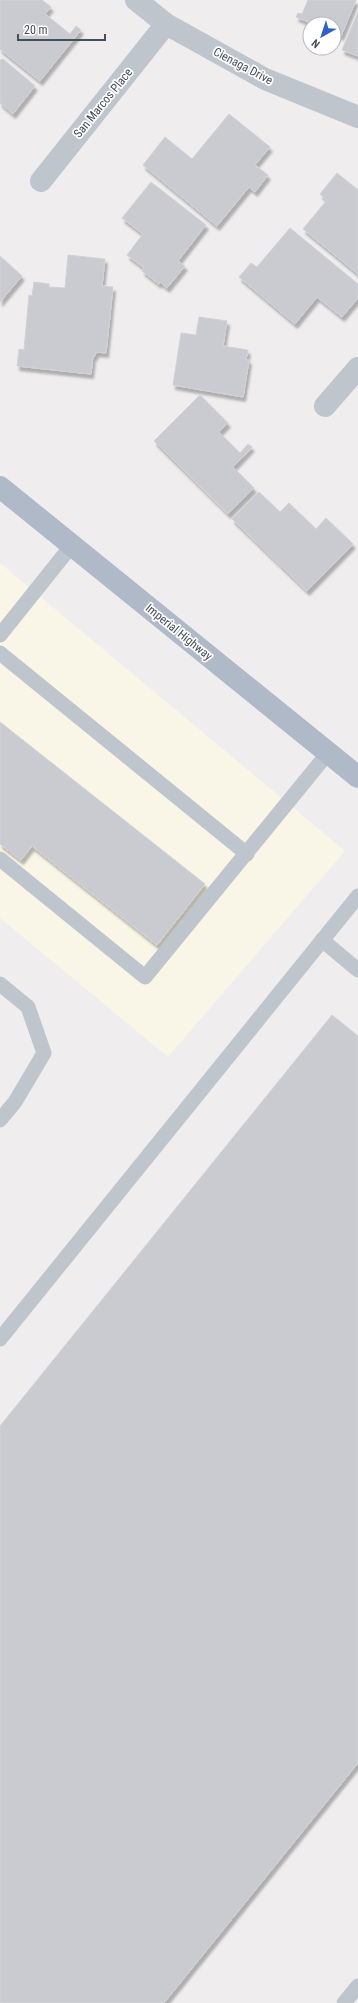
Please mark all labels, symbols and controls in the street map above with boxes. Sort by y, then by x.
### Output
scale bar [18,16,105,42]
north arrow [302,16,342,56]
text: 20 m [24,23,48,37]
text: N [309,36,323,51]
street label: Cienaga Drive [211,45,275,88]
street label: San Marcos Place [71,65,135,140]
street label: Imperial Highway [143,601,215,663]

